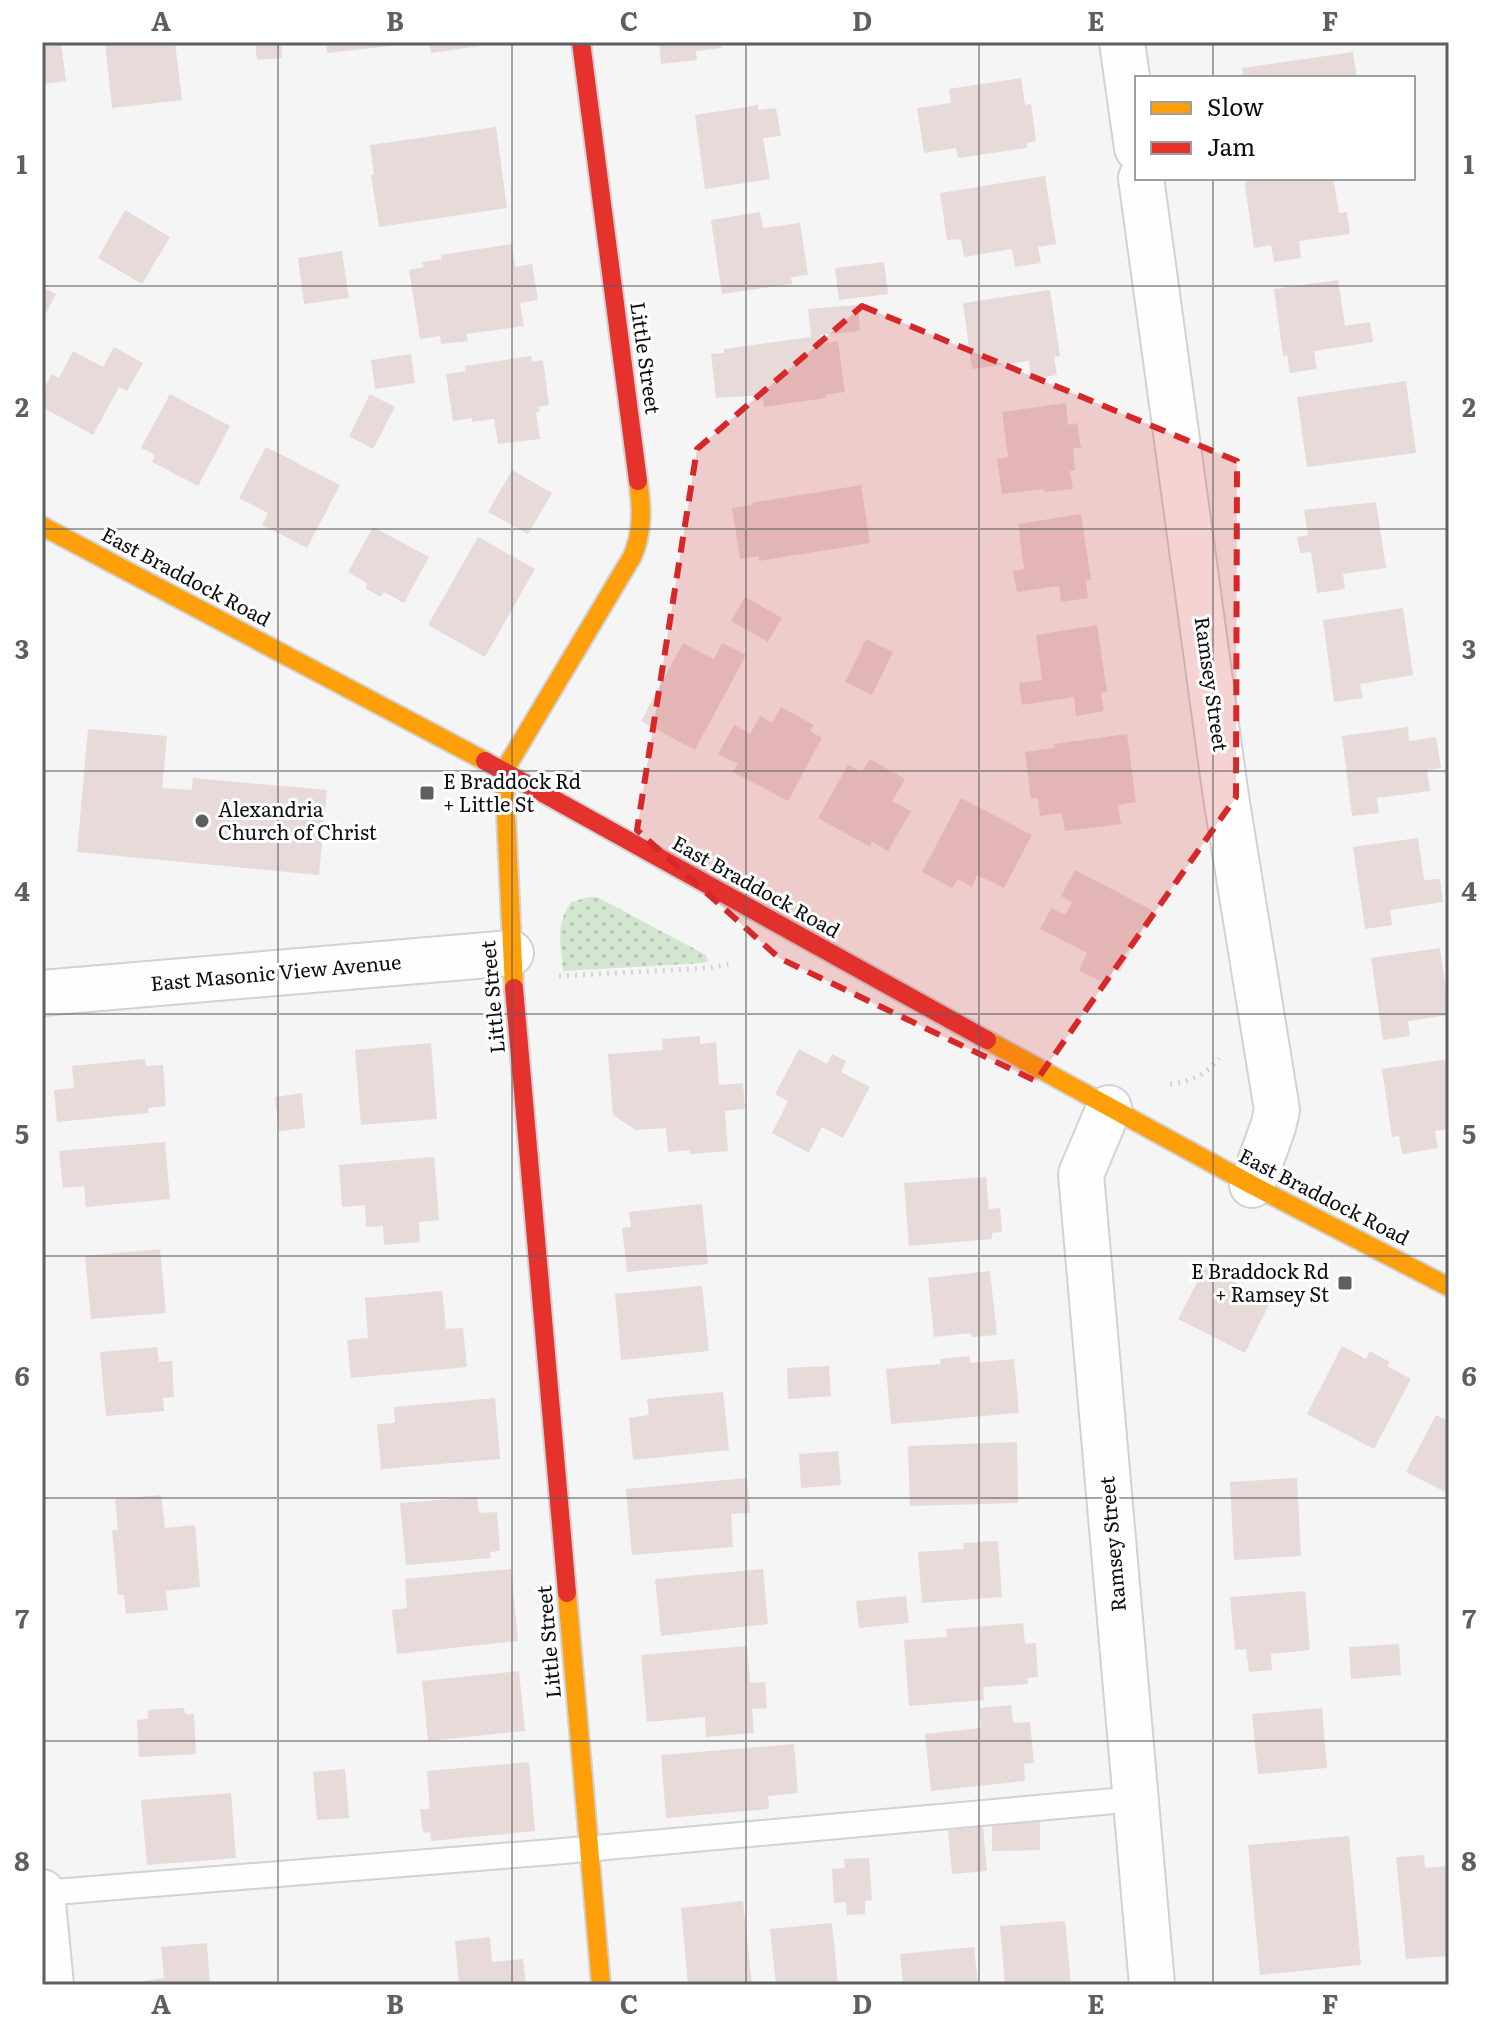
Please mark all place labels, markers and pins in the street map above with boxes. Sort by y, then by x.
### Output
place label: E Braddock Rd + Little St [443,765,581,818]
marker: E Braddock Rd + Little St [418,784,436,802]
place label: Alexandria Church of Christ [218,793,377,846]
marker: Alexandria Church of Christ [193,812,211,830]
place label: E Braddock Rd + Ramsey St [1191,1255,1329,1308]
marker: E Braddock Rd + Ramsey St [1336,1274,1354,1292]

